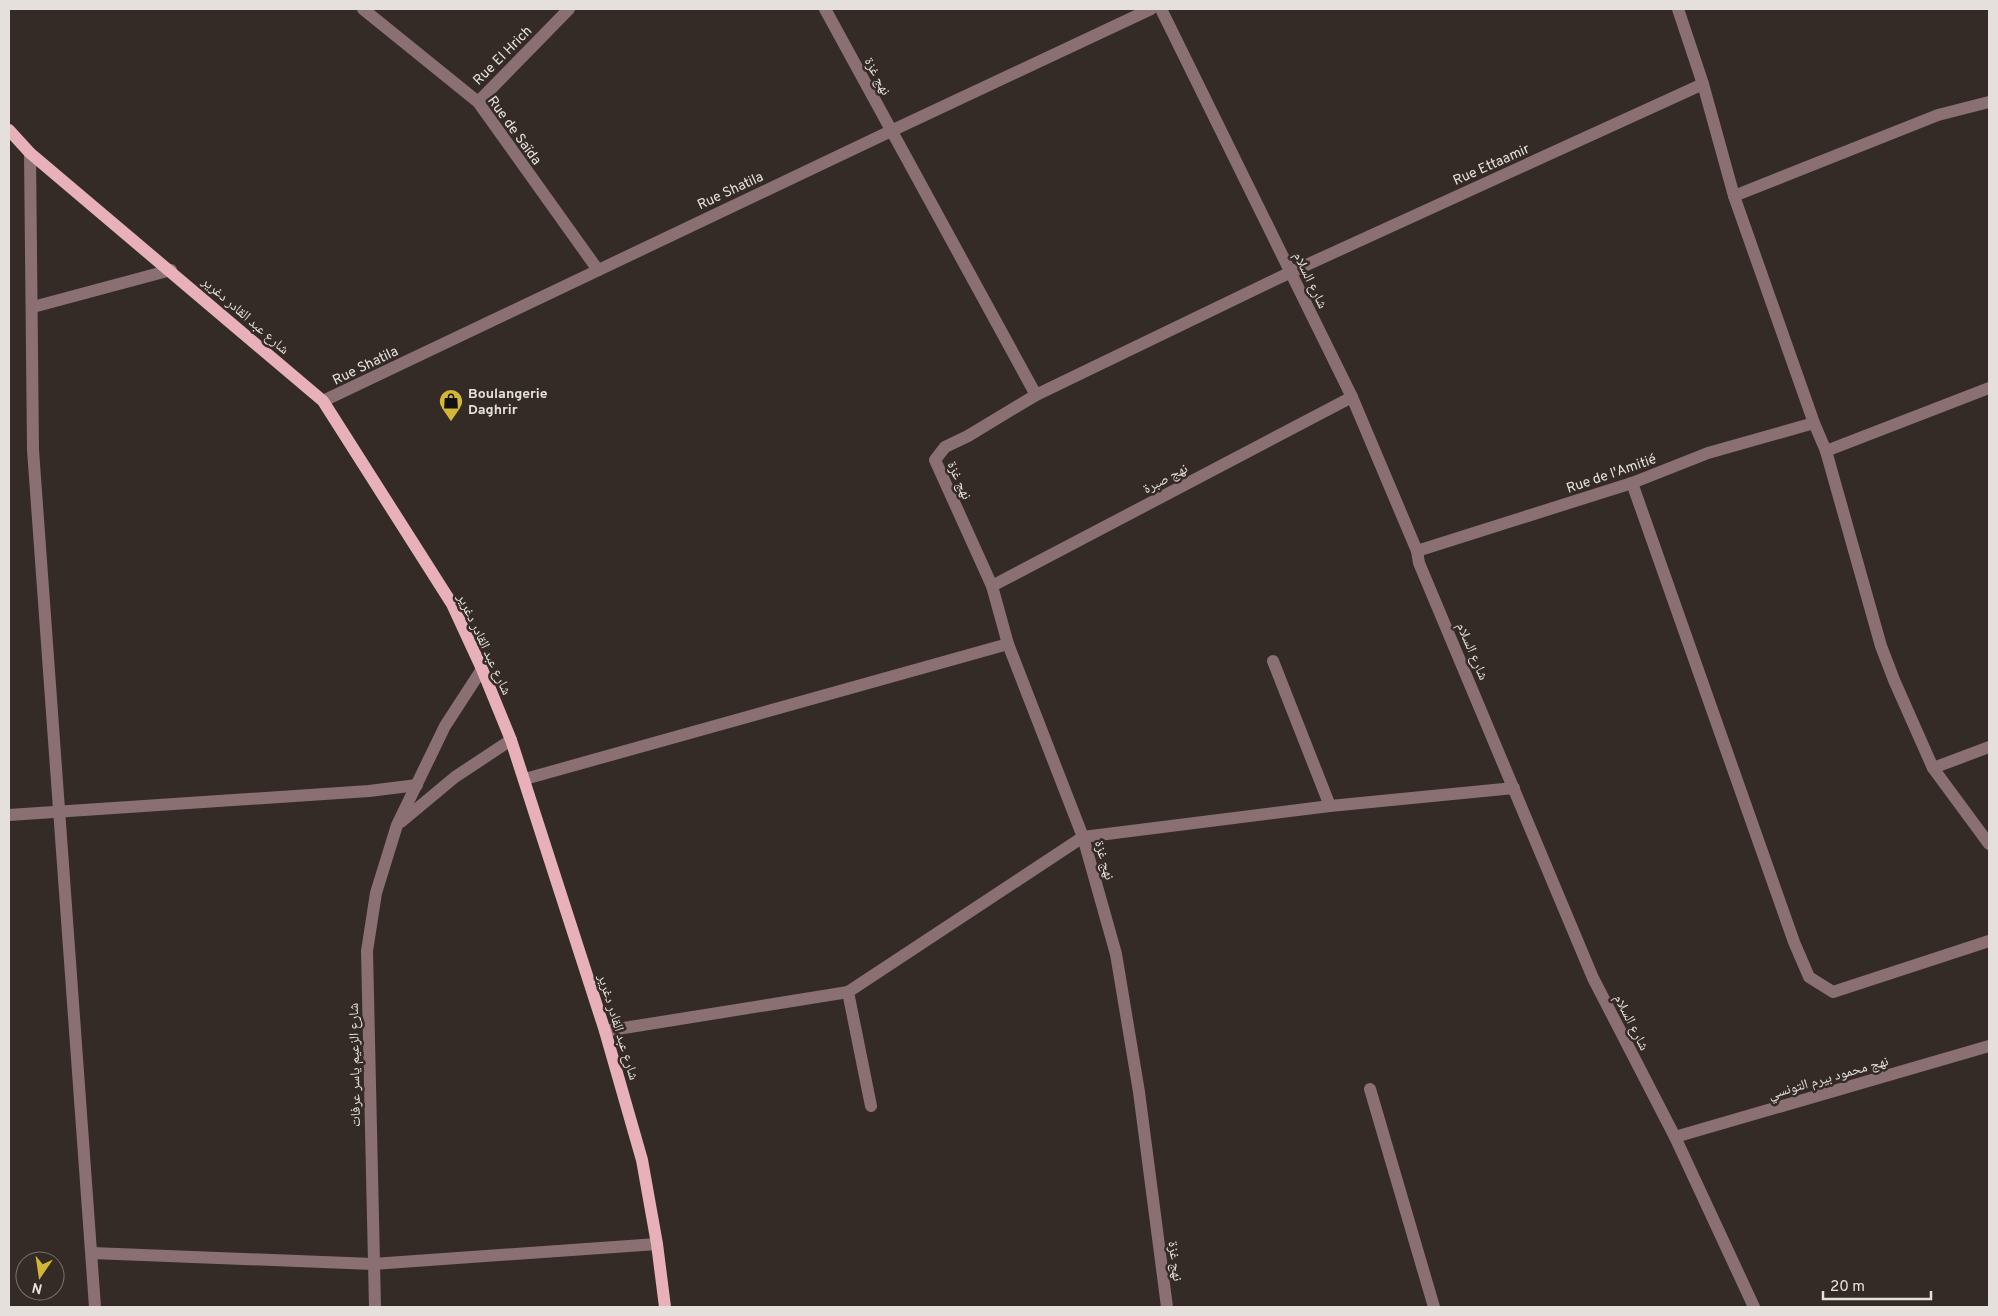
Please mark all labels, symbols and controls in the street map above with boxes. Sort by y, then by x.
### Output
street label: Rue El Hrich [470,23,536,89]
street label: نهج غزة [860,55,894,99]
street label: Rue de Saïda [483,93,544,169]
street label: Rue Ettaamir [1451,141,1533,190]
street label: Rue Shatila [695,169,766,214]
street label: شارع السلام [1289,250,1331,312]
street label: شارع عبد القادر دغرير [197,273,292,359]
street label: Rue Shatila [330,343,401,390]
place label: Boulangerie Daghrir [468,386,548,419]
shop icon: Boulangerie Daghrir [438,388,464,422]
street label: Rue de l'Amitié [1564,451,1659,498]
street label: نهج غزة [943,459,975,503]
street label: نهج صبرة [1140,460,1191,498]
street label: شارع عبد القادر دغرير [452,590,515,698]
street label: شارع السلام [1452,620,1491,683]
street label: نهج غزة [1090,839,1117,882]
street label: شارع عبد القادر دغرير [593,972,642,1082]
street label: شارع السلام [1609,992,1652,1054]
street label: شارع الزعيم ياسر عرفات [346,1003,365,1127]
street label: نهج محمود بيرم التونسي [1766,1053,1891,1105]
street label: نهج غزة [1164,1240,1185,1282]
north arrow [15,1251,65,1301]
scale bar [1823,1268,1930,1300]
text: N [31,1278,44,1297]
text: 20 m [1830,1278,1865,1297]

